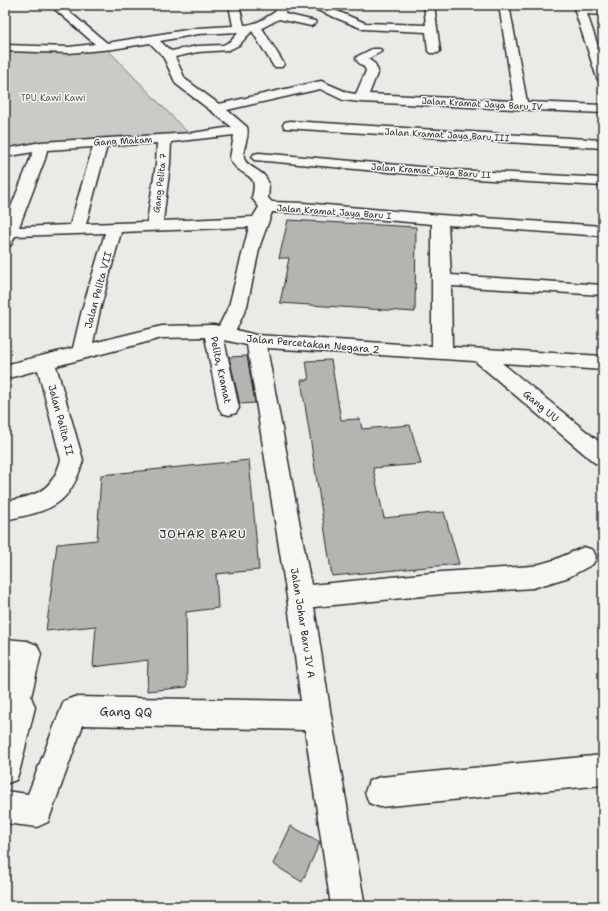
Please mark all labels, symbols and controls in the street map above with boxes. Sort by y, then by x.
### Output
park label: TPU Kawi Kawi [20,92,86,104]
street label: Jalan Kramat Jaya Baru IV [421,95,543,113]
street label: Jalan Kramat Jaya Baru III [384,126,510,144]
street label: Gang Makam [93,133,153,149]
street label: Gang Pelita 7 [150,152,170,214]
street label: Jalan Kramat Jaya Baru II [371,161,491,181]
street label: Jalan Kramat Jaya Baru I [276,202,392,222]
street label: Jalan Pelita VII [81,250,115,330]
street label: Jalan Percetakan Negara 2 [246,332,380,356]
street label: Pelita, Kramat [208,335,234,405]
street label: Jalan Palita II [45,383,77,457]
street label: Gang UU [520,387,562,425]
district label: JOHAR BARU [159,526,247,542]
street label: Jalan Johar Baru IV A [288,567,318,679]
street label: Gang QQ [100,704,152,720]

